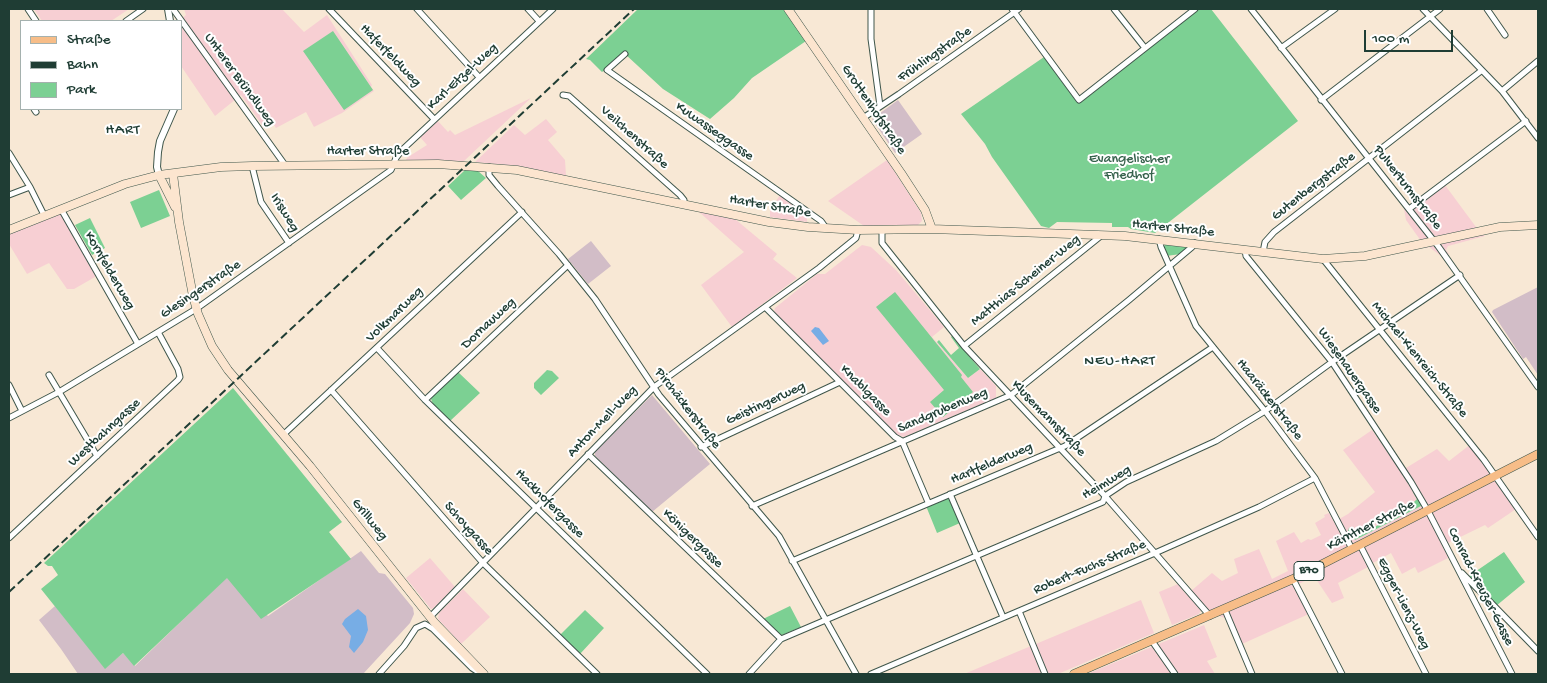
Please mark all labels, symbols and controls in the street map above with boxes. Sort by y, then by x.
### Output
legend [20,20,182,110]
scale bar [1367,20,1456,52]
street label: Haferfeldweg [356,21,424,91]
street label: Frühlingstraße [895,23,975,87]
street label: Unterer Bründlweg [200,30,278,130]
text: 100 m [1372,30,1409,48]
text: Straße [67,31,111,49]
street label: Karl-Etzel-Weg [424,40,502,114]
text: Bahn [67,56,98,74]
street label: Grottenhofstraße [837,62,909,158]
text: Park [67,81,96,99]
street label: Kuwasseggasse [672,99,756,165]
street label: Veilchenstraße [596,103,672,173]
district label: HART [105,122,141,140]
street label: Pulverturmstraße [1369,143,1445,233]
street label: Harter Straße [327,144,409,160]
street label: Gutenbergstraße [1269,149,1359,225]
park label: Evangelischer Friedhof [1089,152,1169,184]
street label: Irisweg [266,191,302,235]
street label: Harter Straße [728,192,812,222]
street label: Harter Straße [1131,216,1215,242]
street label: Kornfelderweg [80,229,138,313]
street label: Matthias-Scheiner-Weg [968,232,1084,330]
street label: Glesingerstraße [158,257,244,323]
street label: Volkmarweg [363,284,427,346]
street label: Dornauweg [458,295,520,353]
street label: Michael-Kienreich-Straße [1367,298,1471,422]
street label: Wiesenauergasse [1313,325,1385,417]
district label: NEU-HART [1083,353,1157,371]
street label: Haaräckerstraße [1232,356,1306,444]
street label: Knablgasse [836,362,894,420]
street label: Pirchäckerstraße [650,365,724,453]
street label: Klusemannstraße [1007,377,1089,461]
street label: Geistingerweg [724,378,808,430]
street label: Anton-Mell-Weg [564,383,642,461]
street label: Sandgrubenweg [896,385,990,437]
street label: Westbahngasse [65,395,145,471]
street label: Hartfelderweg [948,439,1036,489]
street label: Heimweg [1079,462,1135,504]
street label: Hackhofergasse [511,466,587,542]
street label: Grillweg [347,496,391,544]
street label: Kärntner Straße [1325,497,1417,555]
street label: Schoygasse [440,499,496,559]
street label: Königergasse [658,506,726,572]
street label: Conrad-Kreuzer-Gasse [1443,525,1517,649]
street label: Robert-Fuchs-Straße [1031,537,1149,599]
street label: Egger-Lienz-Weg [1373,555,1433,653]
road number: B70 [1294,562,1324,580]

